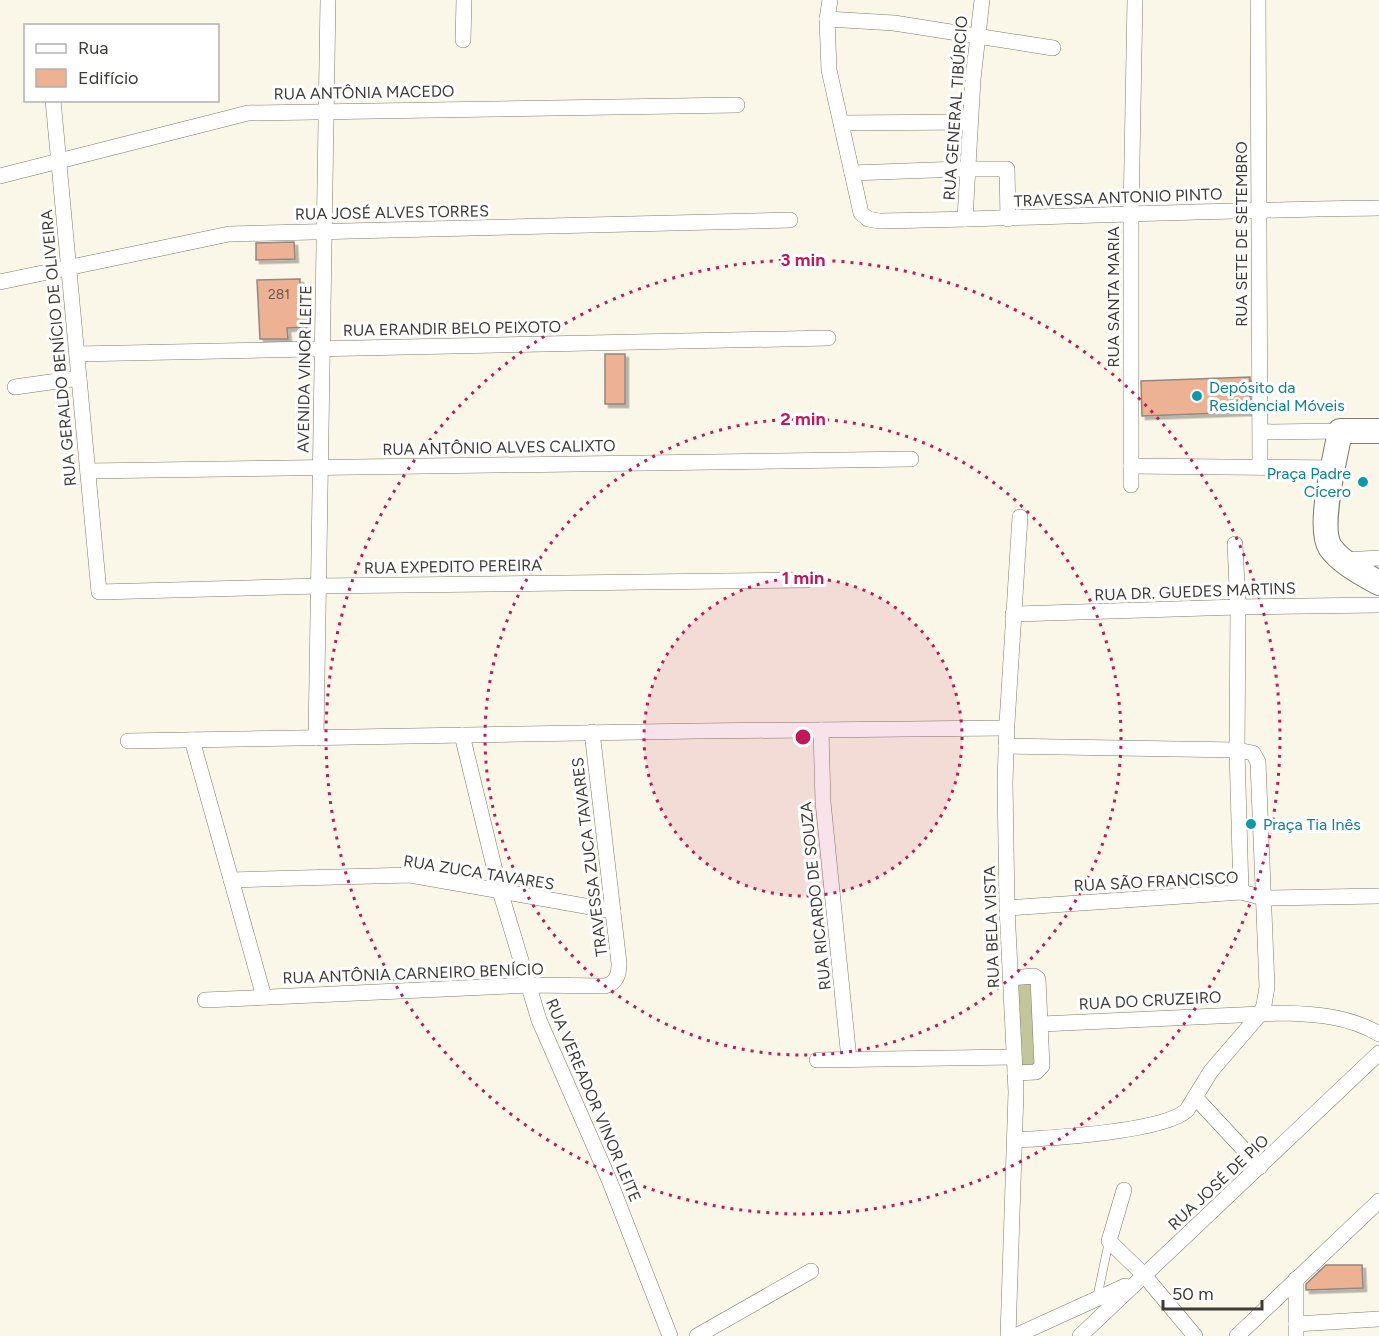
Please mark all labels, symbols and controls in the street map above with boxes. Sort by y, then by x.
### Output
street label: RUA GENERAL TIBÚRCIO [940,15,971,201]
legend [24,24,219,102]
text: Rua [78,37,109,59]
text: Edifício [78,67,139,89]
street label: RUA ANTÔNIA MACEDO [274,81,454,104]
street label: RUA SETE DE SETEMBRO [1232,141,1251,327]
street label: TRAVESSA ANTONIO PINTO [1013,184,1223,211]
street label: RUA JOSÉ ALVES TORRES [295,201,489,224]
street label: RUA GERALDO BENÍCIO DE OLIVEIRA [37,209,80,487]
street label: RUA SANTA MARIA [1104,226,1123,368]
text: 3 min [781,249,825,271]
street label: AVENIDA VINOR LEITE [294,285,315,453]
house number: 281 [268,286,290,303]
street label: RUA ERANDIR BELO PEIXOTO [343,317,561,340]
place label: Depósito da Residencial Móveis [1209,378,1345,415]
marker: Depósito da Residencial Móveis [1190,389,1204,403]
text: 2 min [780,408,826,430]
street label: RUA ANTÔNIO ALVES CALIXTO [382,436,616,459]
place label: Praça Padre Cícero [1267,464,1351,501]
marker: Praça Padre Cícero [1356,475,1370,489]
street label: RUA EXPEDITO PEREIRA [364,555,542,578]
text: 1 min [782,567,824,589]
street label: RUA DR. GUEDES MARTINS [1094,578,1296,605]
centre of rings [793,727,813,747]
street label: TRAVESSA ZUCA TAVARES [568,756,611,958]
street label: RUA RICARDO DE SOUZA [796,801,835,991]
place label: Praça Tia Inês [1263,815,1361,834]
marker: Praça Tia Inês [1244,817,1258,831]
street label: RUA ZUCA TAVARES [402,851,556,894]
street label: RUA BELA VISTA [980,865,1003,988]
street label: RUA SÃO FRANCISCO [1073,868,1239,895]
street label: RUA ANTÔNIA CARNEIRO BENÍCIO [282,959,544,988]
street label: RUA DO CRUZEIRO [1078,987,1222,1014]
street label: RUA VEREADOR VINOR LEITE [542,996,645,1205]
street label: RUA JOSÉ DE PIO [1164,1131,1273,1234]
scale bar [1163,1273,1262,1311]
text: 50 m [1172,1283,1214,1305]

